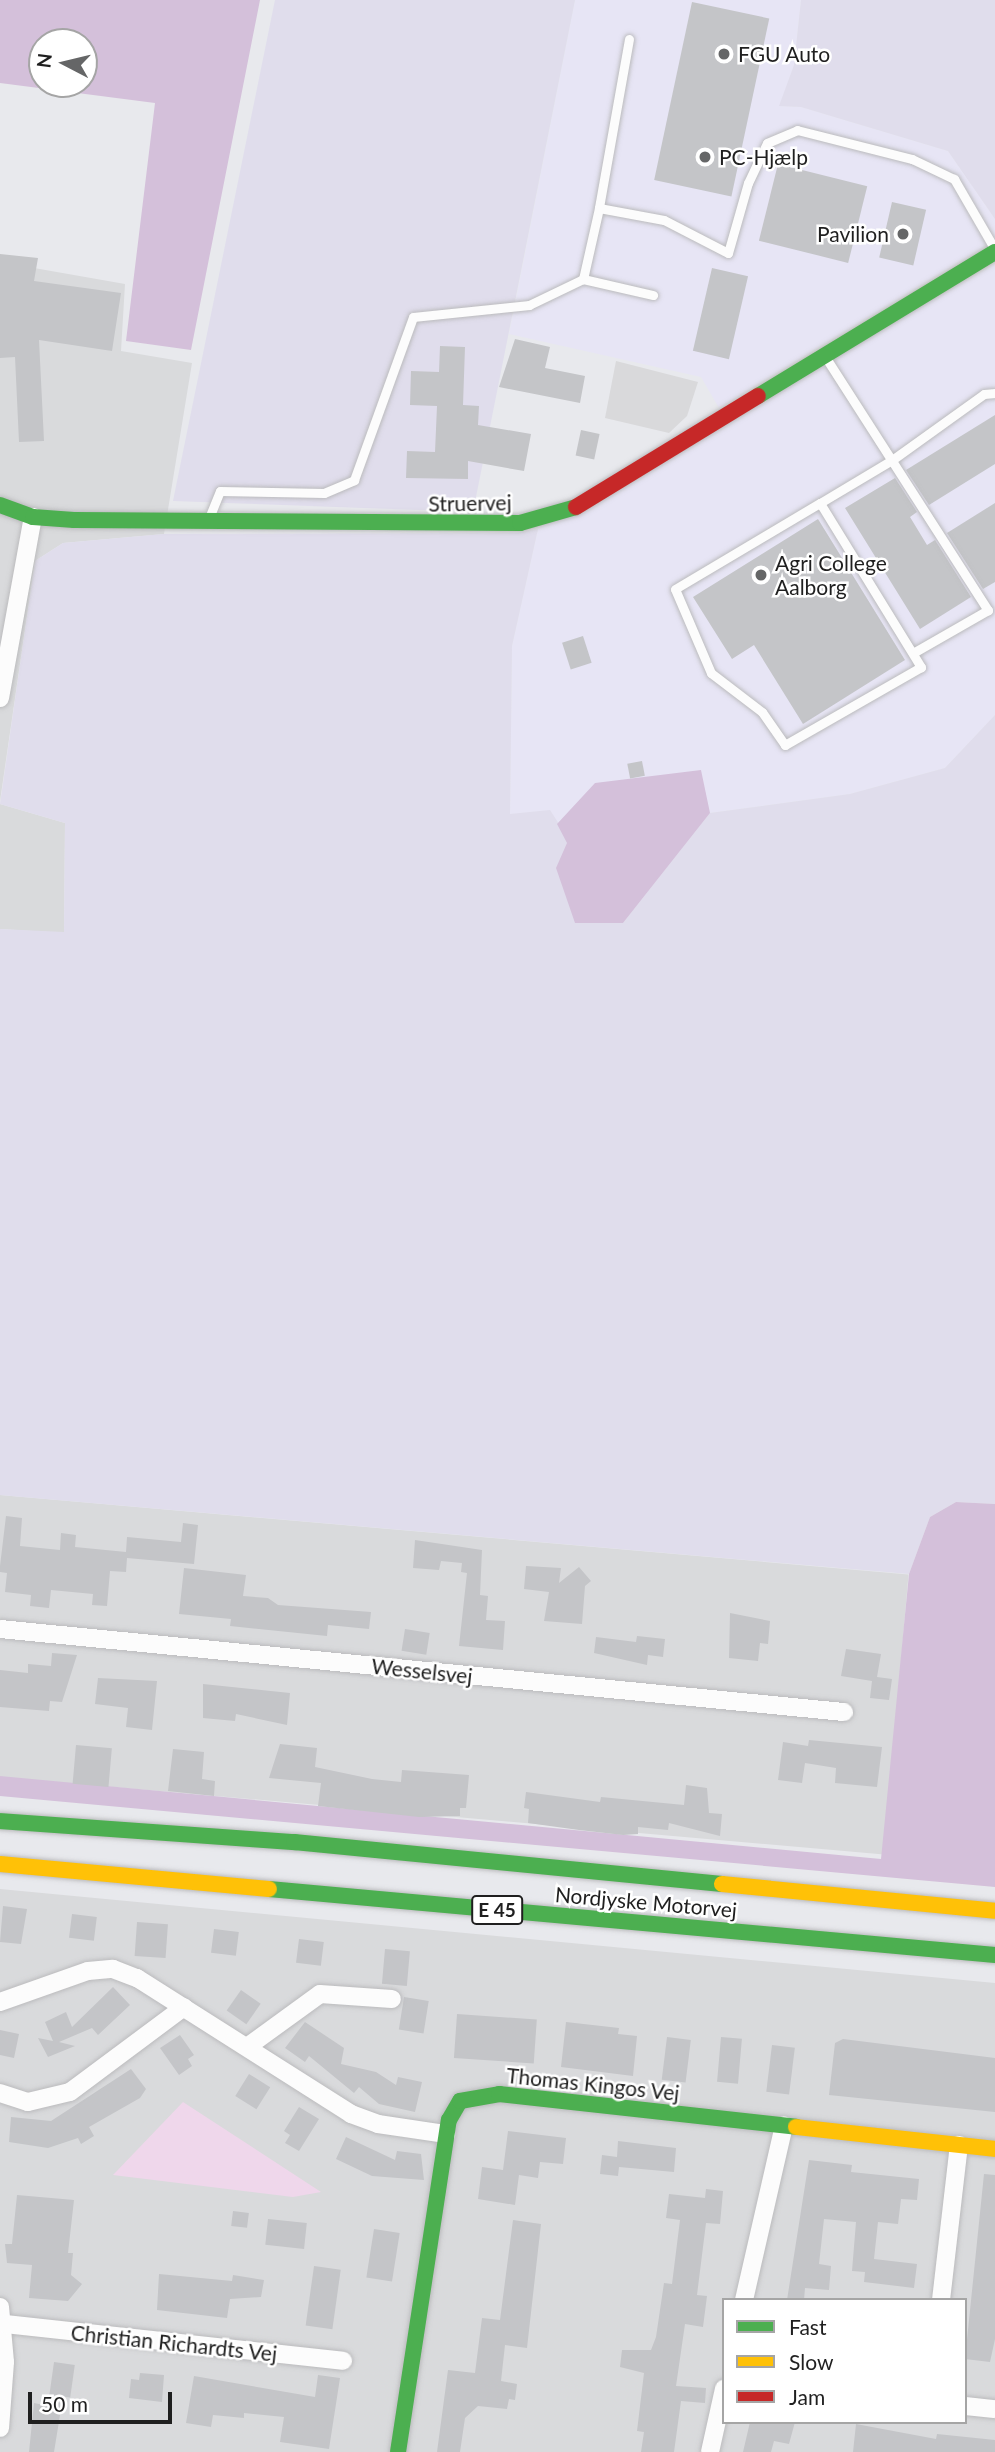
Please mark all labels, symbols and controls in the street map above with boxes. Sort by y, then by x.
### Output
north arrow [28,28,98,98]
place label: FGU Auto [738,41,831,67]
marker: FGU Auto [716,46,732,62]
text: N [31,52,56,69]
place label: PC-Hjælp [719,144,808,170]
marker: PC-Hjælp [697,149,713,165]
place label: Pavilion [817,221,889,247]
marker: Pavilion [895,226,911,242]
street label: Struervej [428,490,512,516]
place label: Agri College Aalborg [775,550,887,600]
marker: Agri College Aalborg [753,567,769,583]
street label: Wesselsvej [370,1653,474,1689]
street label: Nordjyske Motorvej [554,1881,738,1923]
road number: E 45 [471,1894,523,1926]
street label: Thomas Kingos Vej [505,2062,681,2106]
legend [722,2298,967,2424]
text: Fast [789,2314,826,2339]
street label: Christian Richardts Vej [69,2320,279,2366]
text: Slow [789,2349,833,2374]
scale bar [32,2378,175,2422]
text: Jam [789,2384,825,2409]
text: 50 m [41,2391,88,2416]

